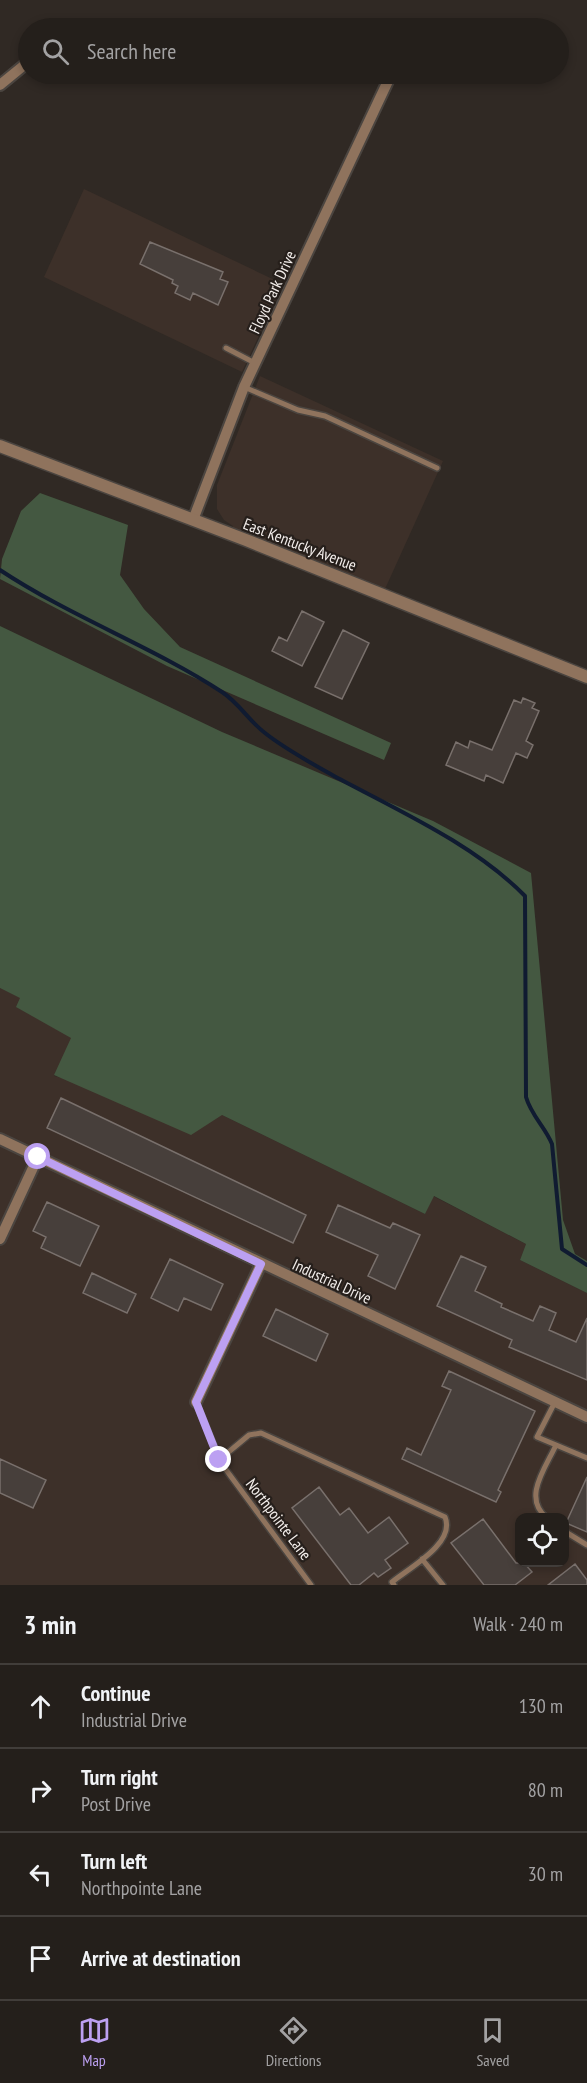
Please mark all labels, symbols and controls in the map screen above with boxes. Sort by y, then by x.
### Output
search box [18,18,569,84]
icon: search [39,35,72,68]
text: Search here [87,37,176,65]
street label: Floyd Park Drive [244,247,300,337]
street label: East Kentucky Avenue [241,513,359,575]
route start [24,1143,50,1169]
street label: Industrial Drive [289,1254,375,1308]
route end [205,1446,231,1472]
street label: Northpointe Lane [242,1474,316,1564]
map controls [515,1513,569,1567]
button: locate [515,1513,569,1567]
text: 3 min [24,1608,77,1641]
text: Walk · 240 m [473,1611,563,1637]
text: Continue [81,1679,151,1707]
icon: ahead [24,1690,57,1723]
text: 130 m [519,1693,563,1719]
text: Industrial Drive [81,1707,187,1733]
text: Turn right [81,1763,158,1791]
icon: right [24,1774,57,1807]
text: 80 m [528,1777,563,1803]
text: Post Drive [81,1791,151,1817]
text: Turn left [81,1847,147,1875]
icon: left [24,1858,57,1891]
text: 30 m [528,1861,563,1887]
text: Northpointe Lane [81,1875,202,1901]
icon: arrive [24,1942,57,1975]
text: Arrive at destination [81,1944,241,1972]
tab: Map [78,2014,111,2070]
tab: Directions [266,2014,321,2070]
tab: Saved [476,2014,509,2070]

